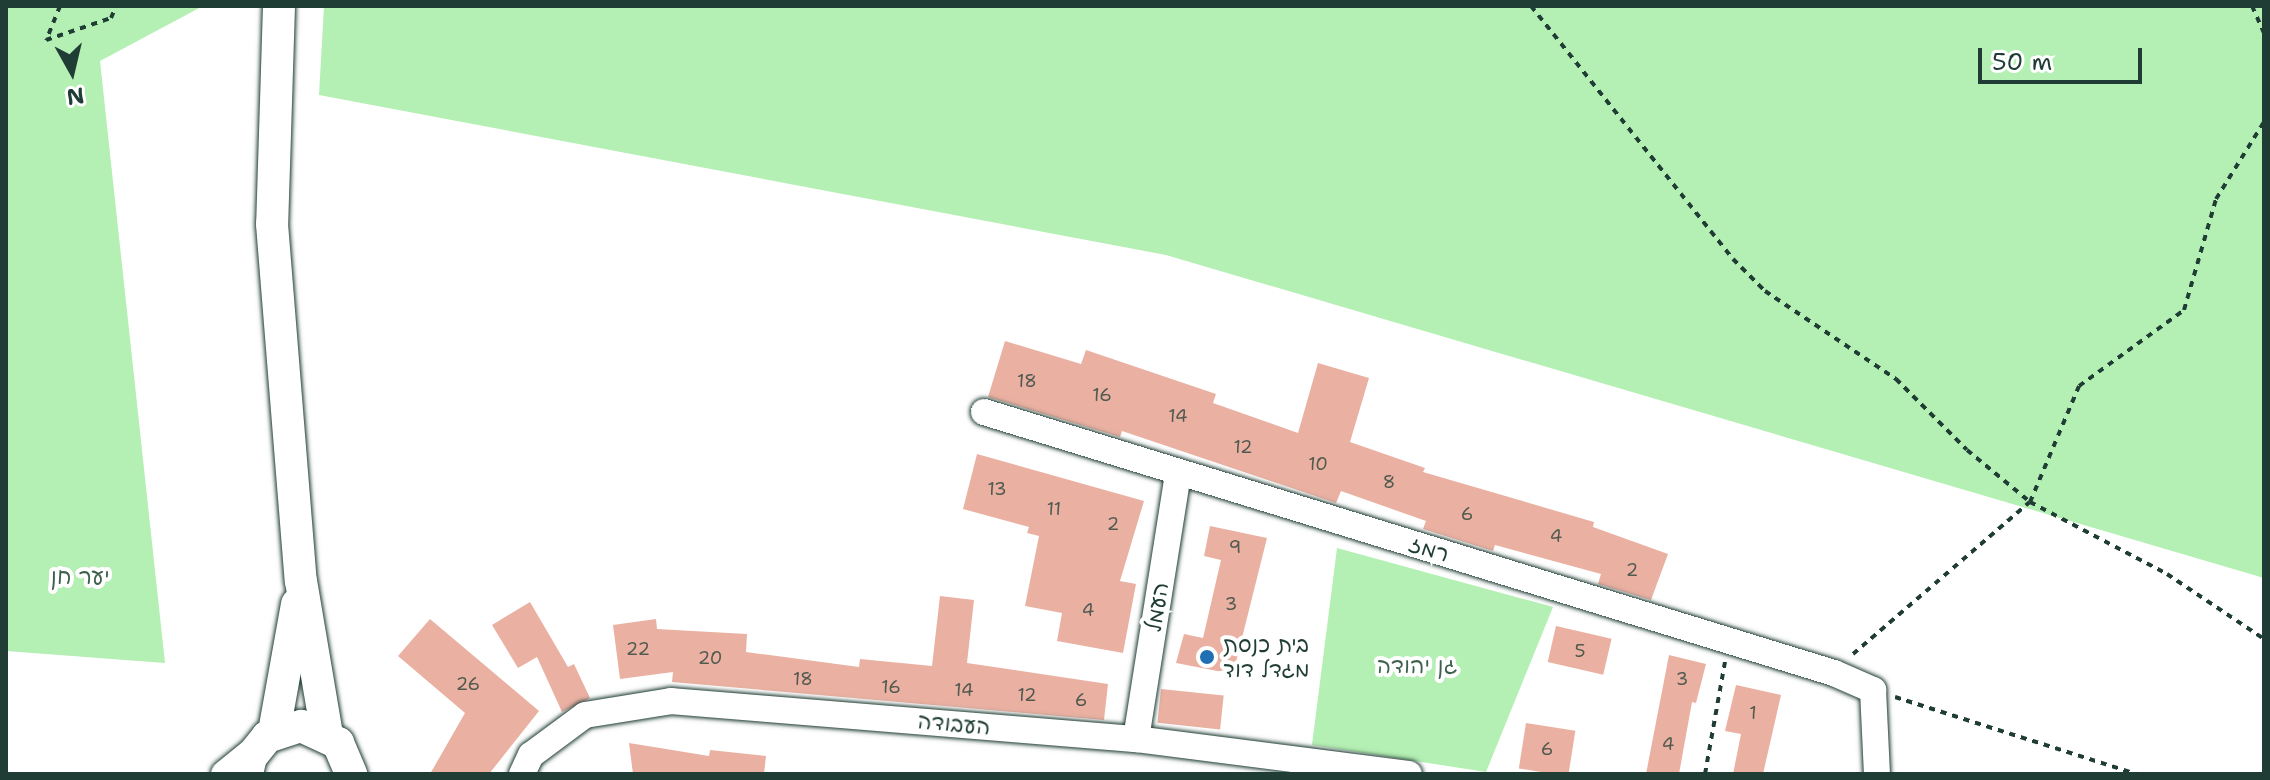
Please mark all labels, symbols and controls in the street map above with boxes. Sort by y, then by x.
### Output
north arrow [32,32,112,112]
scale bar [1982,32,2146,82]
text: 50 m [1992,46,2052,78]
text: N [65,81,86,112]
house number: 18 [1017,370,1037,392]
house number: 16 [1092,384,1112,406]
house number: 14 [1168,405,1188,427]
house number: 12 [1233,436,1253,458]
house number: 10 [1308,453,1328,475]
house number: 8 [1383,471,1395,493]
house number: 13 [987,478,1007,500]
house number: 11 [1047,498,1061,520]
house number: 6 [1461,503,1473,525]
house number: 2 [1107,513,1119,535]
house number: 4 [1550,525,1562,547]
street label: רמז [1406,530,1452,568]
house number: 9 [1229,536,1241,558]
house number: 2 [1626,559,1638,581]
park label: יער חן [51,564,109,590]
street label: העמל [1140,580,1174,634]
house number: 3 [1225,593,1237,615]
house number: 4 [1082,599,1094,621]
place label: בית כנסת מגדל דוד [1223,631,1310,682]
house number: 22 [626,638,650,660]
house number: 5 [1574,640,1586,662]
house number: 20 [698,647,722,669]
marker: בית כנסת מגדל דוד [1198,648,1216,666]
park label: גן יהודה [1377,653,1457,679]
house number: 18 [793,668,813,690]
house number: 3 [1676,668,1688,690]
house number: 26 [456,673,480,695]
house number: 16 [881,676,901,698]
house number: 14 [954,679,974,701]
house number: 12 [1017,684,1037,706]
house number: 6 [1075,689,1087,711]
house number: 1 [1749,702,1757,724]
street label: העבודה [916,708,992,740]
house number: 4 [1662,733,1674,755]
house number: 6 [1541,738,1553,760]

